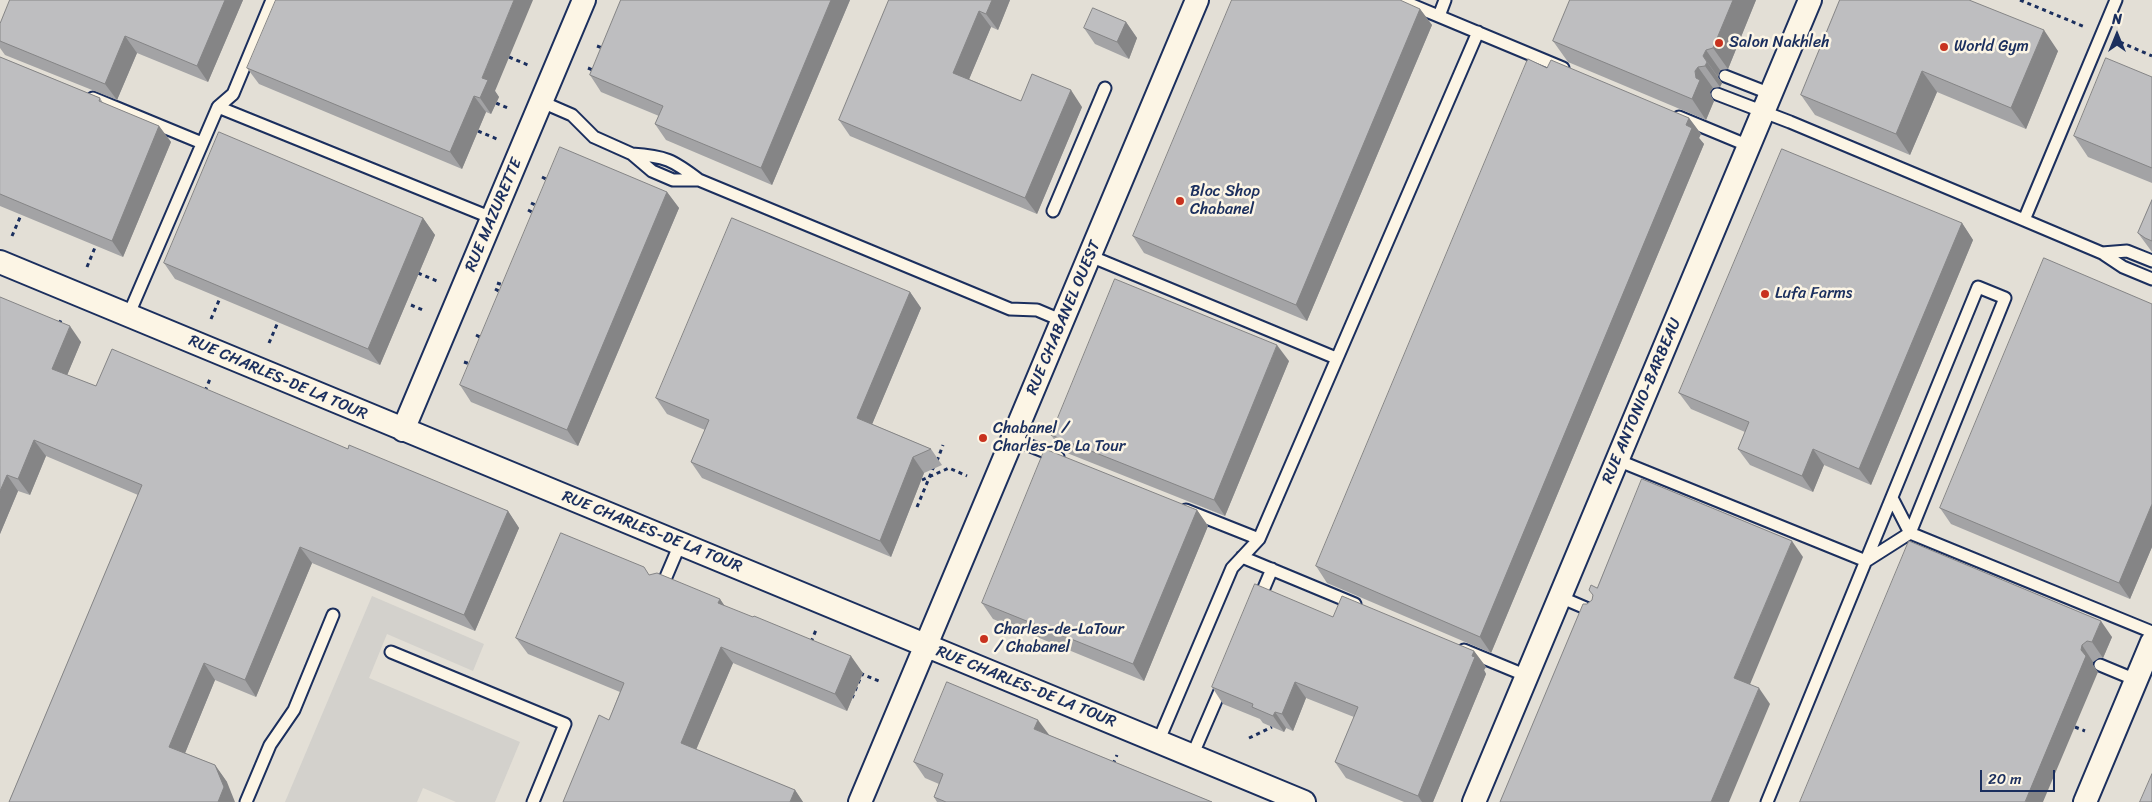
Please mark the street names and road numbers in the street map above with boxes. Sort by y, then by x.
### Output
street label: RUE MAZURETTE [461,155,527,275]
street label: RUE CHABANEL OUEST [1023,238,1105,398]
street label: RUE ANTONIO-BARBEAU [1598,315,1686,487]
street label: RUE CHARLES-DE LA TOUR [186,332,370,424]
street label: RUE CHARLES-DE LA TOUR [559,487,745,577]
street label: RUE CHARLES-DE LA TOUR [933,642,1119,732]

